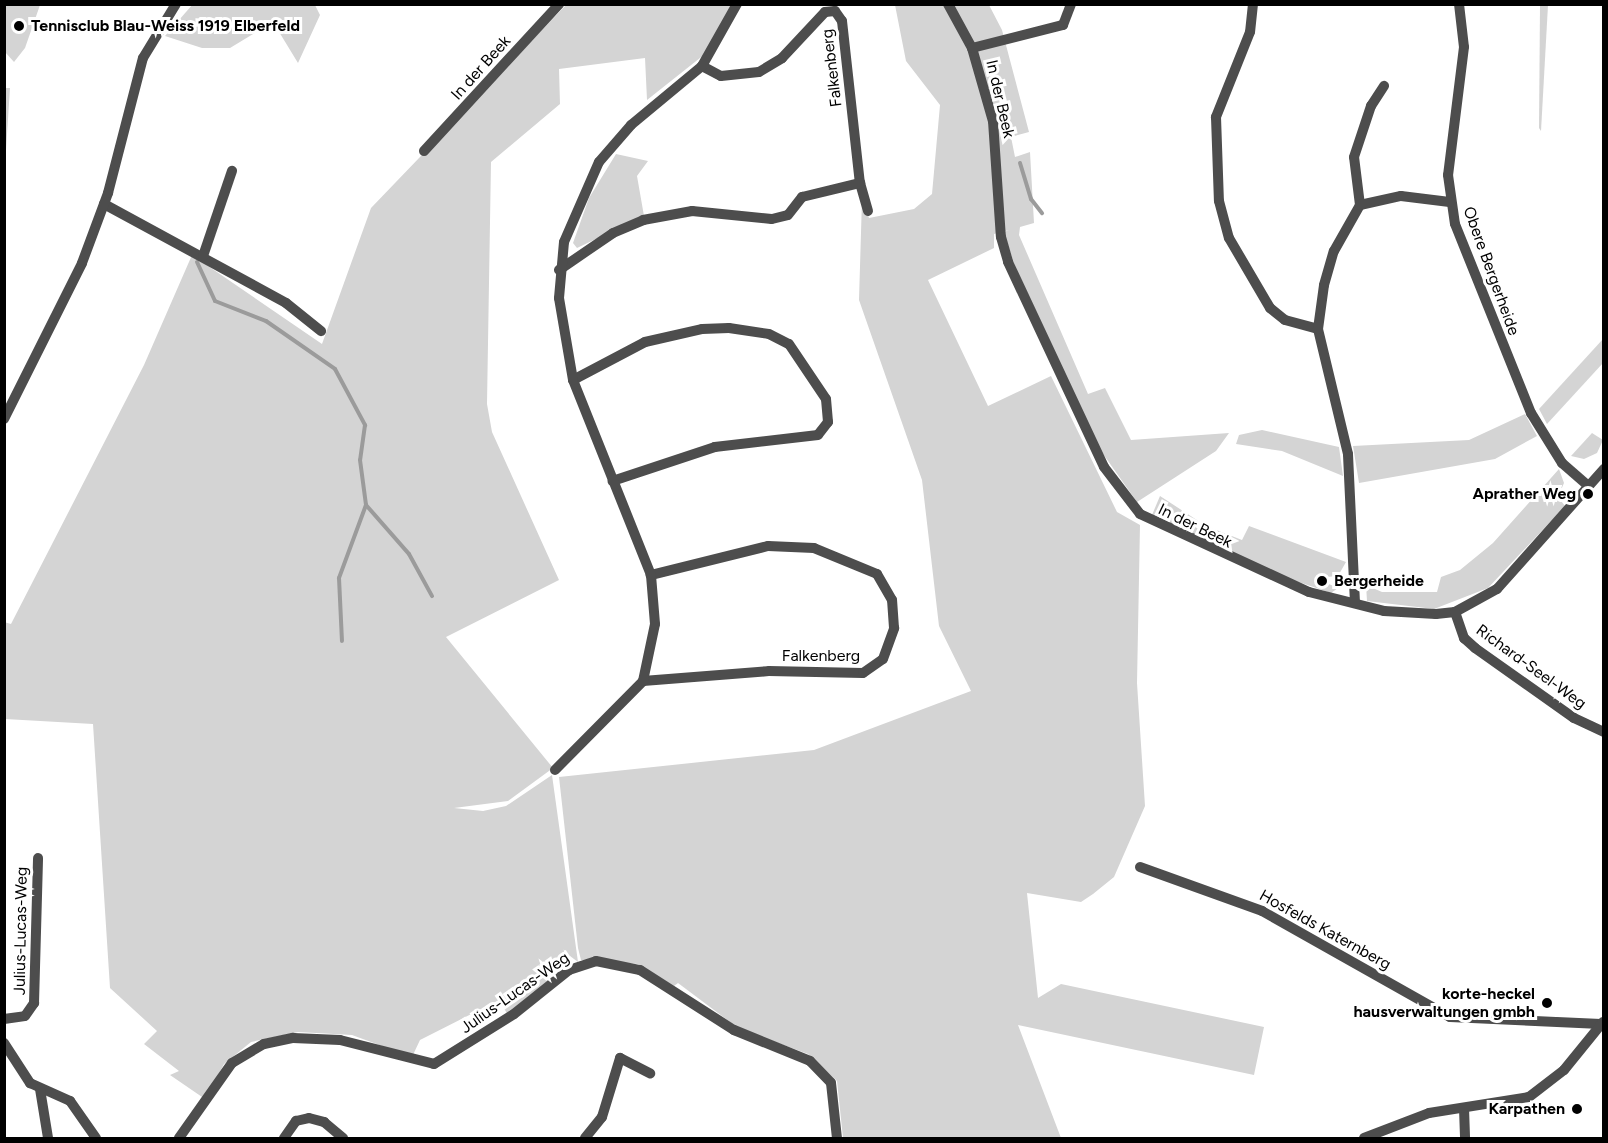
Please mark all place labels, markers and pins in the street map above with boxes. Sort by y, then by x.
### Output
place label: Tennisclub Blau-Weiss 1919 Elberfeld [31,16,300,36]
marker: Tennisclub Blau-Weiss 1919 Elberfeld [12,19,26,33]
place label: Aprather Weg [1473,484,1576,504]
marker: Aprather Weg [1581,487,1595,501]
place label: Bergerheide [1334,571,1424,591]
marker: Bergerheide [1315,574,1329,588]
place label: korte-heckel hausverwaltungen gmbh [1353,984,1535,1022]
marker: korte-heckel hausverwaltungen gmbh [1540,996,1554,1010]
place label: Karpathen [1489,1099,1565,1119]
marker: Karpathen [1570,1102,1584,1116]

